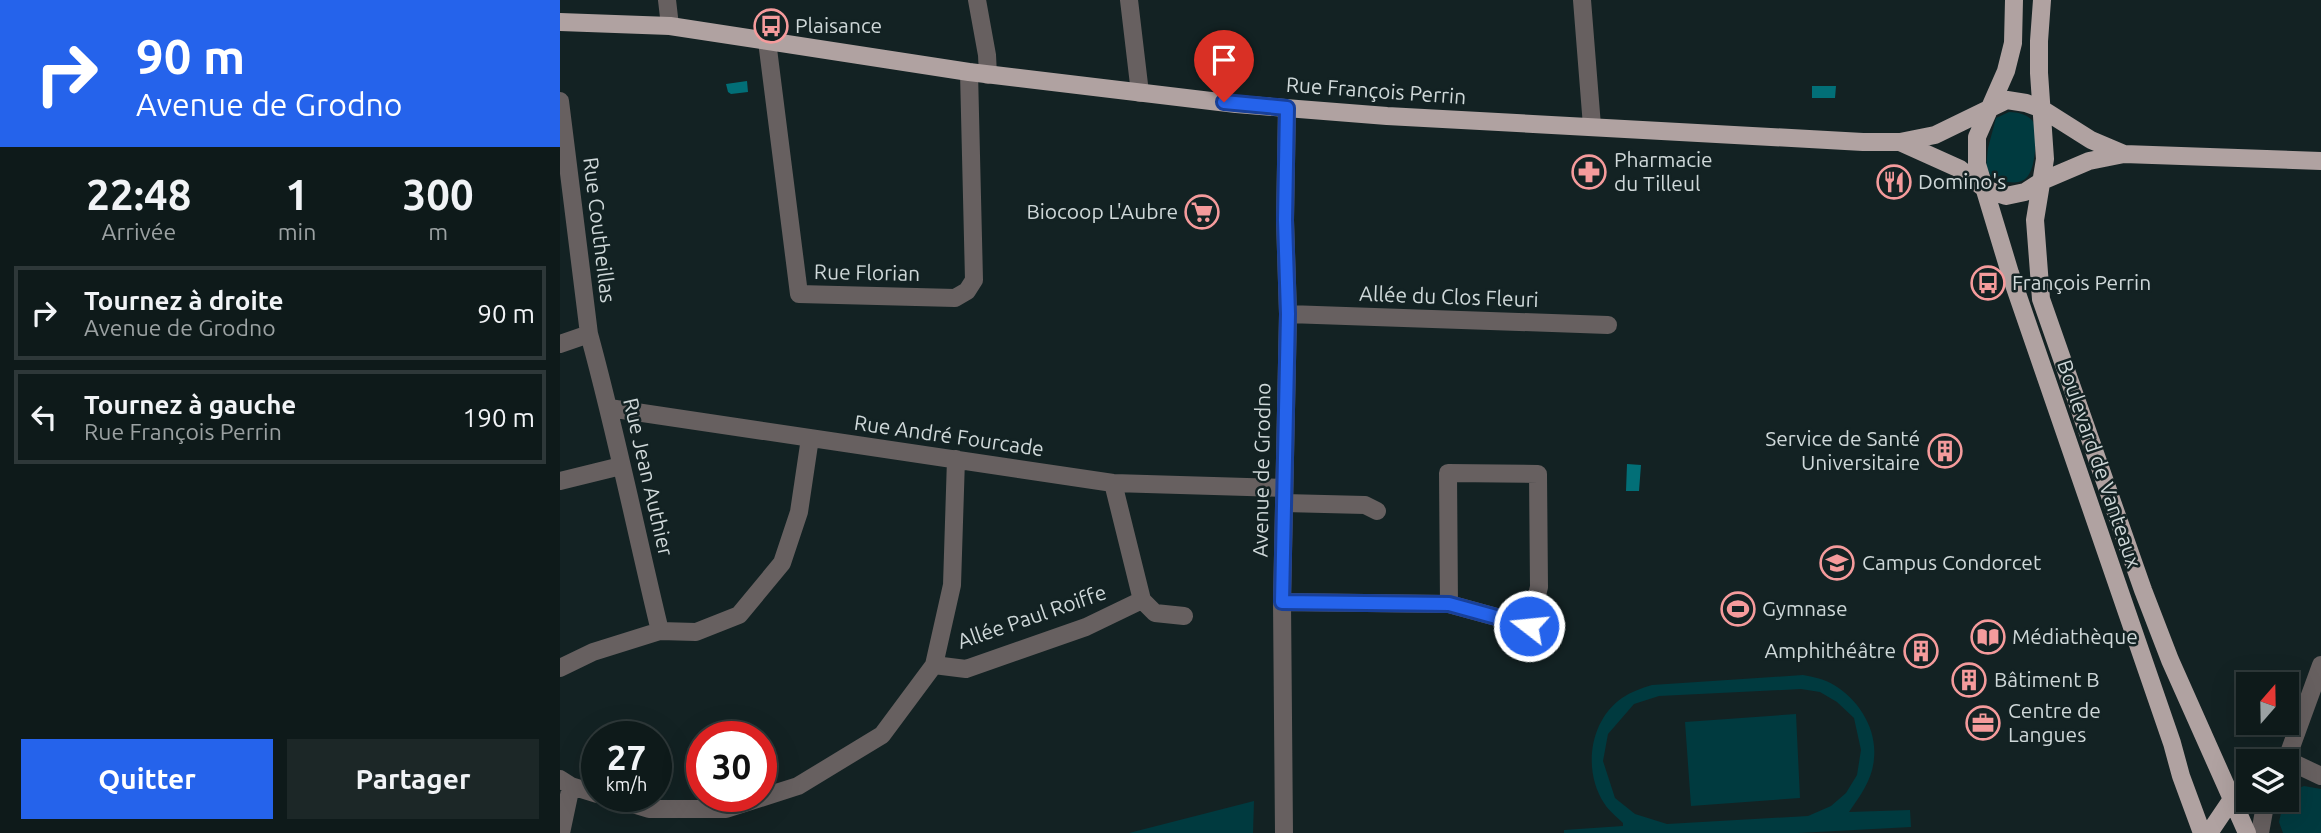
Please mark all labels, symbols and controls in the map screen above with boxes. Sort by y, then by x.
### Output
bus stop icon: Plaisance [752,7,790,45]
place label: Plaisance [795,13,882,37]
icon: right [21,28,112,119]
text: 90 m [136,28,245,83]
pin [1194,30,1254,102]
icon: arrive [1205,41,1243,79]
street label: Rue François Perrin [1285,72,1467,108]
text: Avenue de Grodno [136,86,403,122]
place label: Pharmacie du Tilleul [1614,147,1713,195]
pharmacy icon: Pharmacie du Tilleul [1570,153,1608,191]
street label: Rue Coutheillas [579,156,621,304]
restaurant icon: Domino's [1875,163,1913,201]
place label: Domino's [1918,169,2006,193]
text: 22:48 [86,171,191,218]
text: 1 [285,171,309,218]
text: 300 [403,171,474,218]
supermarket icon: Biocoop L'Aubre [1183,193,1221,231]
place label: Biocoop L'Aubre [1026,199,1178,223]
text: Arrivée [102,219,176,244]
text: min [278,219,316,244]
text: m [428,219,448,244]
street label: Rue Florian [814,259,920,285]
bus stop icon: François Perrin [1969,264,2007,302]
place label: François Perrin [2012,270,2151,294]
street label: Allée du Clos Fleuri [1359,281,1539,311]
text: Tournez à droite [84,286,283,315]
icon: right [25,294,63,332]
text: 90 m [477,299,535,328]
text: Avenue de Grodno [84,315,276,340]
street label: Boulevard de Vanteaux [2053,357,2147,571]
street label: Avenue de Grodno [1247,382,1275,558]
text: Tournez à gauche [84,390,296,419]
street label: Rue Jean Authier [619,395,679,558]
icon: left [25,398,63,436]
text: 190 m [463,403,535,432]
street label: Rue André Fourcade [853,410,1046,460]
text: Rue François Perrin [84,419,282,444]
place label: Service de Santé Universitaire [1765,426,1920,474]
building icon: Service de Santé Universitaire [1926,432,1964,470]
school or university icon: Campus Condorcet [1818,544,1856,582]
place label: Campus Condorcet [1862,550,2041,574]
street label: Allée Paul Roiffe [954,579,1109,653]
position arrow [1492,589,1566,663]
sports icon: Gymnase [1719,590,1757,628]
place label: Gymnase [1762,596,1848,620]
library icon: Médiathèque [1969,618,2007,656]
place label: Médiathèque [2012,624,2138,648]
building icon: Amphithéâtre [1902,632,1940,670]
place label: Amphithéâtre [1764,638,1896,662]
building icon: Bâtiment B [1950,661,1988,699]
place label: Bâtiment B [1994,667,2100,691]
north arrow [2236,672,2300,735]
map controls [2236,672,2299,812]
place label: Centre de Langues [2008,698,2101,746]
office icon: Centre de Langues [1964,704,2002,742]
speed limit sign: 30 [686,721,777,812]
text: 27 [607,737,646,777]
button: Quitter [21,739,273,819]
button: Partager [287,739,539,819]
button: layers [2236,749,2299,812]
text: km/h [606,774,647,794]

